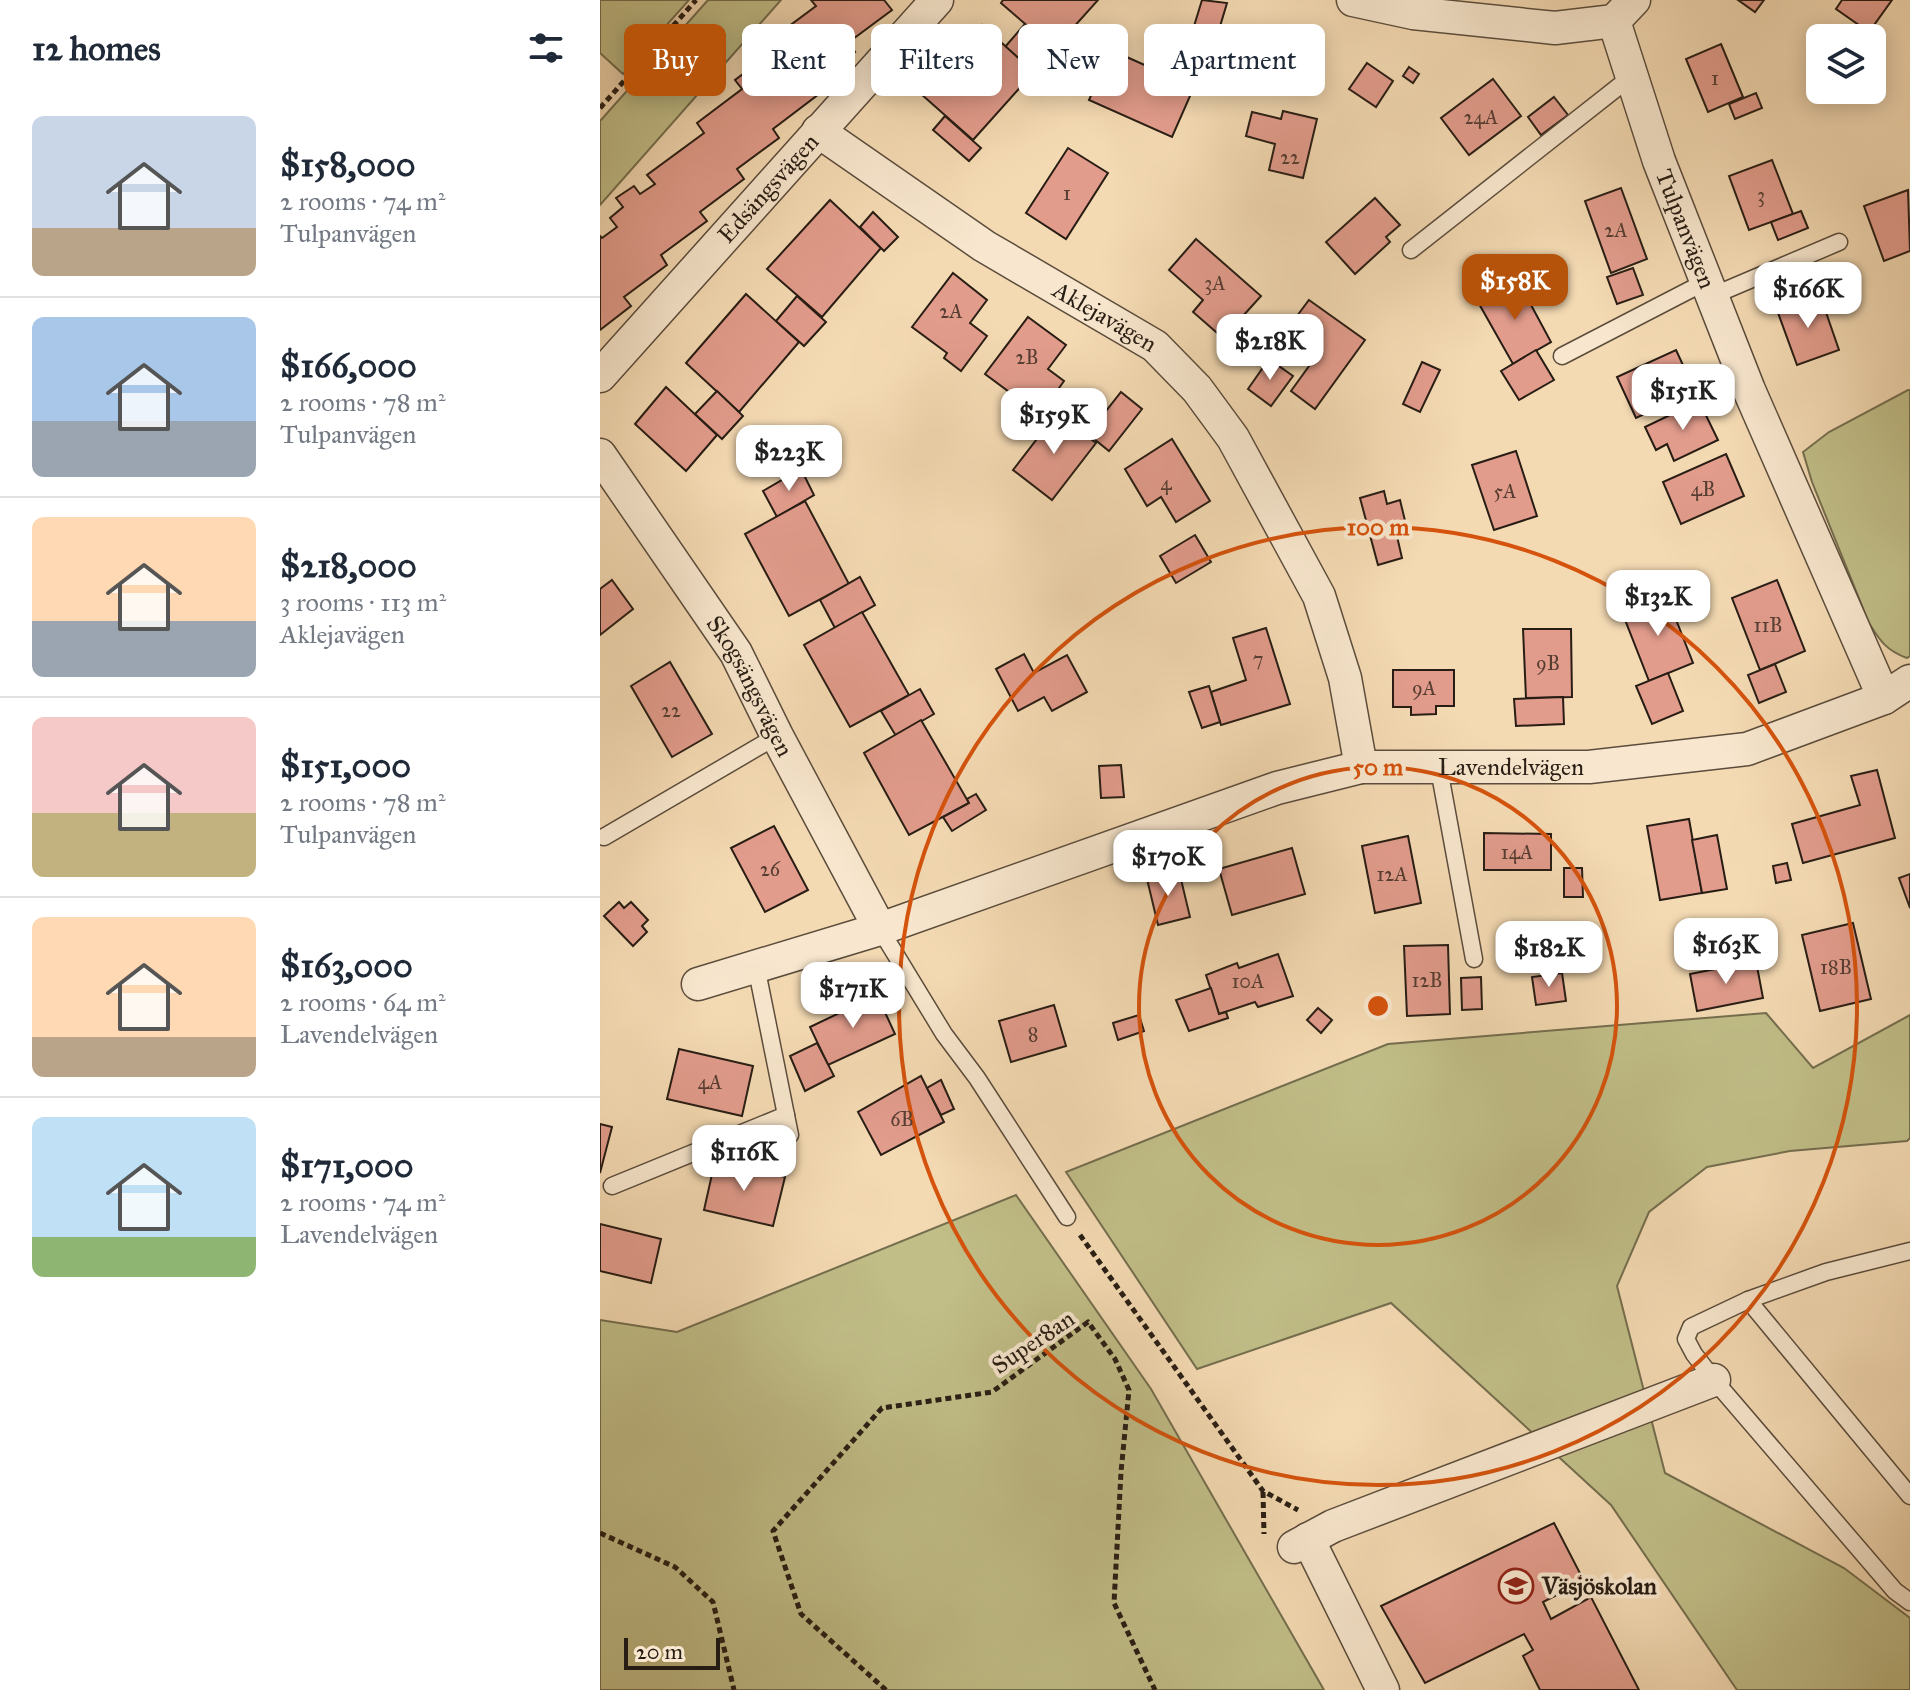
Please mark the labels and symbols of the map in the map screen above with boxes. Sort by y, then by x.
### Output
house number: 1 [1711,66,1719,90]
house number: 24A [1464,105,1499,129]
street label: Edsängsvägen [711,127,825,249]
house number: 22 [1280,145,1300,169]
street label: Tulpanvägen [1649,165,1723,293]
house number: 1 [1063,181,1071,205]
house number: 3 [1757,183,1765,207]
house number: 2A [1604,218,1628,242]
pin: $158K [1459,254,1571,322]
pin: $166K [1752,262,1864,330]
house number: 3A [1204,271,1226,295]
street label: Aklejavägen [1047,274,1162,359]
house number: 2A [939,299,963,323]
pin: $218K [1214,314,1326,382]
house number: 2B [1015,345,1039,369]
pin: $151K [1627,364,1739,432]
pin: $159K [998,388,1110,456]
pin: $223K [733,425,845,493]
house number: 4 [1160,471,1172,495]
house number: 4B [1691,477,1715,501]
house number: 5A [1494,479,1517,503]
text: 100 m [1347,512,1410,542]
pin: $132K [1602,570,1714,638]
street label: Skogsängsvägen [700,610,800,762]
house number: 11B [1753,613,1783,637]
house number: 7 [1253,647,1263,671]
house number: 9B [1536,651,1560,675]
house number: 9A [1412,676,1437,700]
house number: 22 [661,698,681,722]
text: 50 m [1353,752,1404,782]
street label: Lavendelvägen [1438,752,1584,782]
pin: $170K [1112,830,1224,898]
house number: 14A [1501,840,1534,864]
house number: 26 [760,857,781,881]
house number: 12A [1376,862,1408,886]
pin: $163K [1670,918,1782,986]
pin: $182K [1493,921,1605,989]
house number: 18B [1820,955,1852,979]
pin: $171K [797,962,909,1030]
house number: 12B [1412,968,1443,992]
house number: 10A [1232,969,1265,993]
centre of rings [1364,992,1392,1020]
house number: 8 [1028,1022,1038,1046]
house number: 4A [698,1070,723,1094]
house number: 6B [890,1107,914,1131]
pin: $116K [688,1125,800,1193]
street label: Super8an [986,1303,1080,1381]
school or university icon: Väsjöskolan [1497,1567,1535,1605]
place label: Väsjöskolan [1541,1571,1657,1601]
scale bar [624,1634,720,1670]

